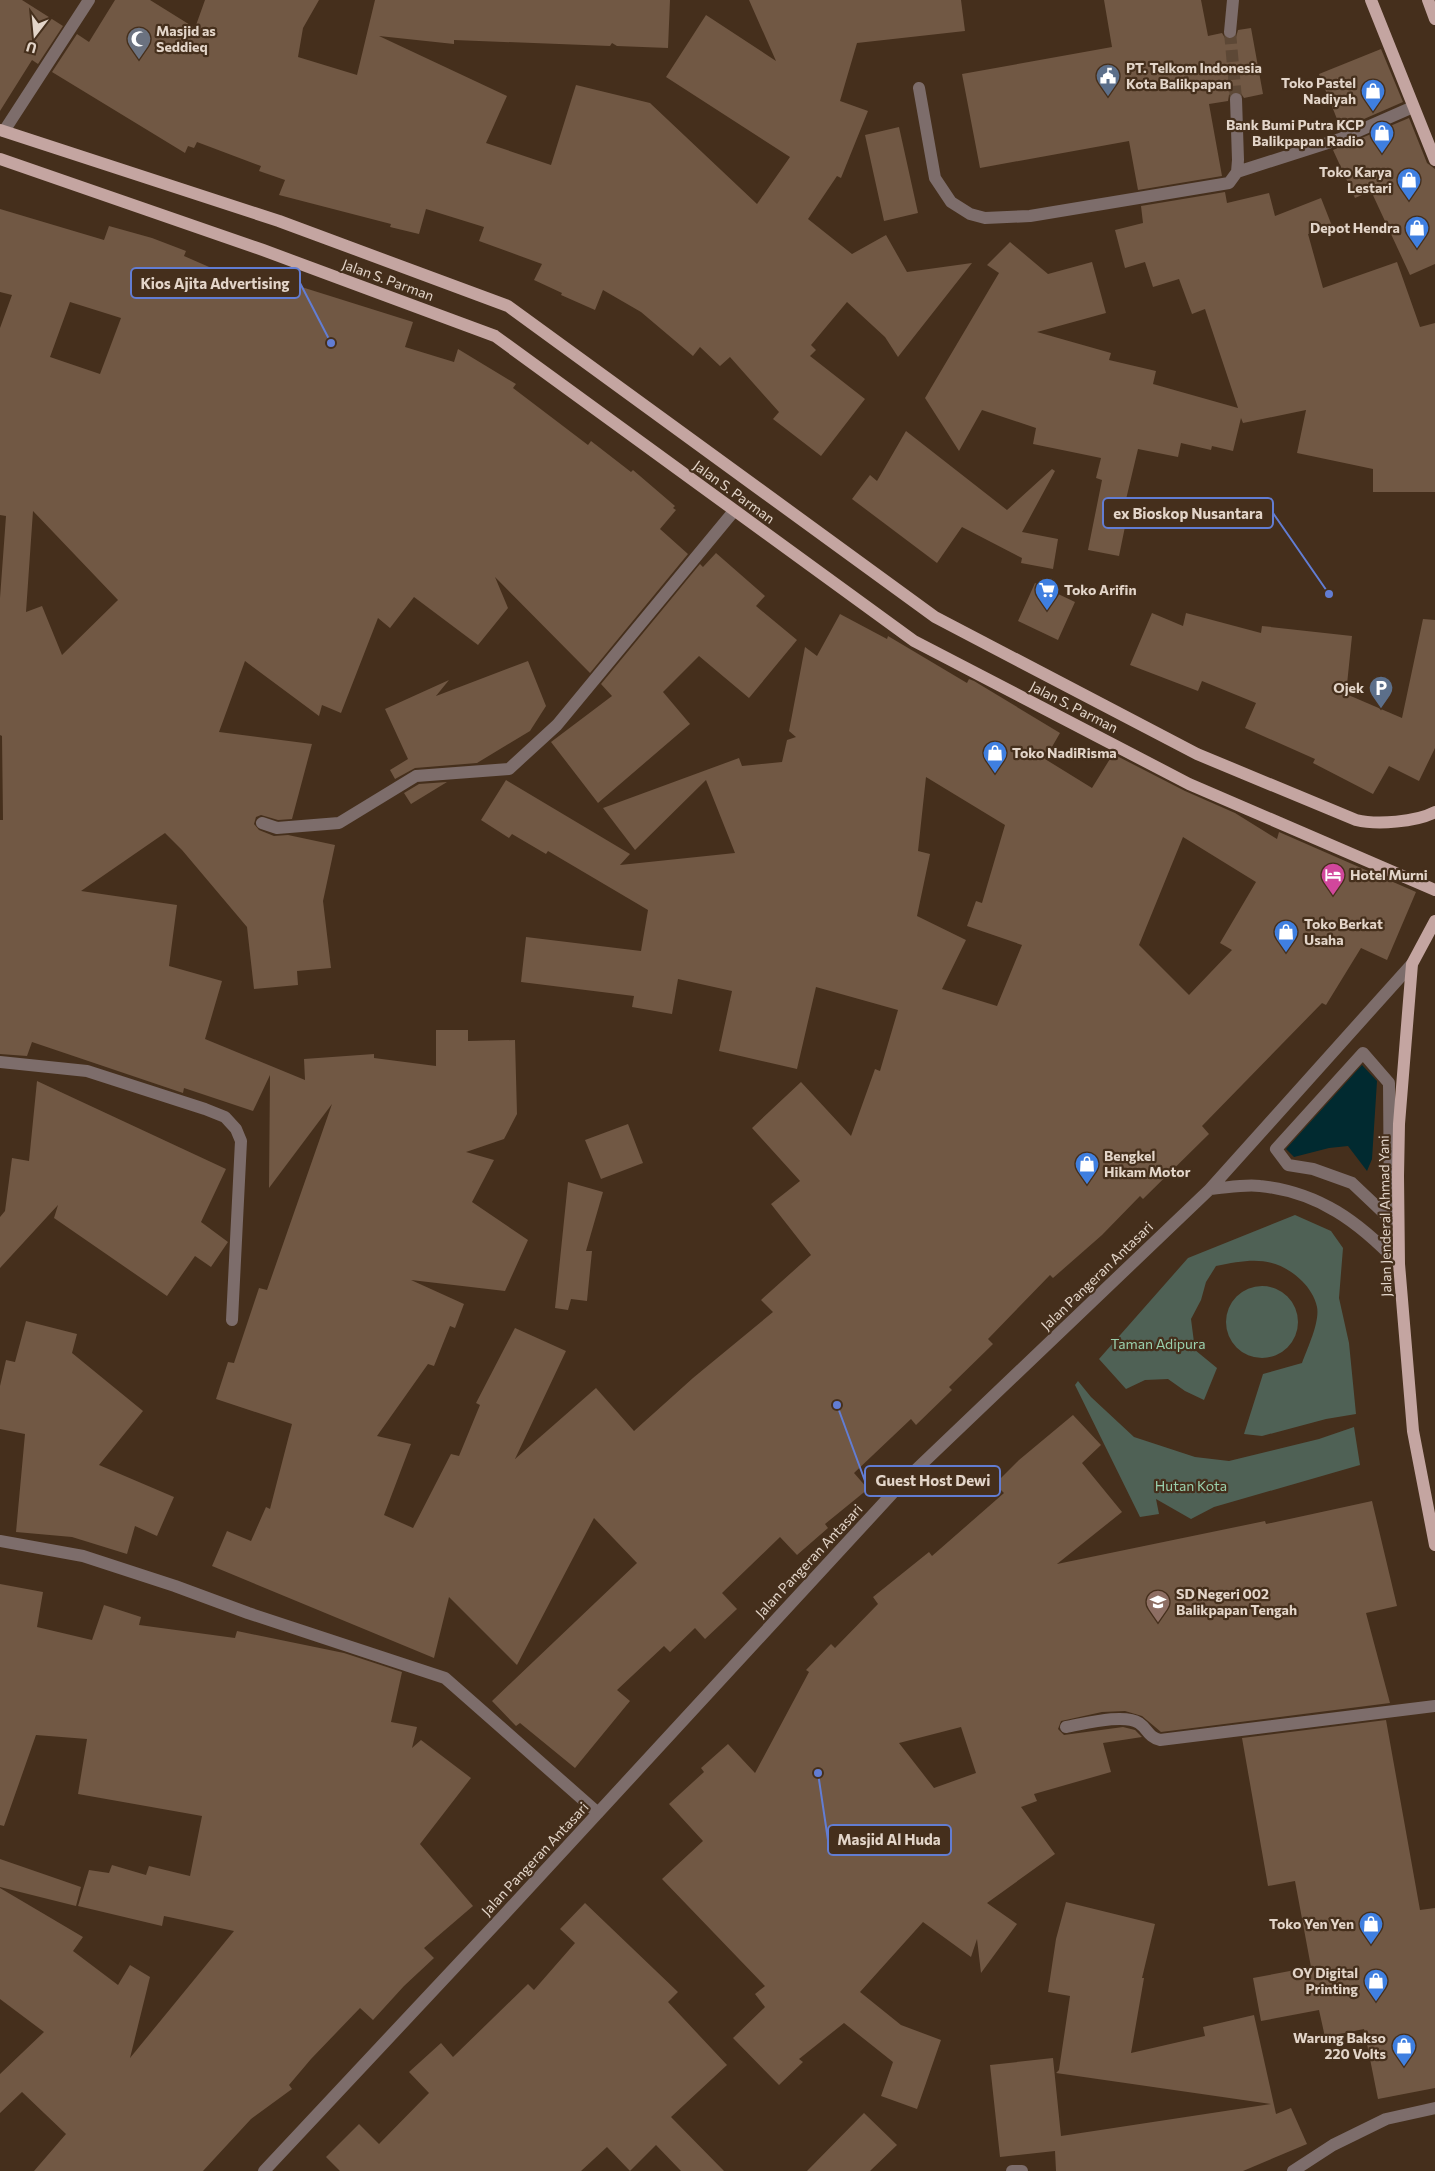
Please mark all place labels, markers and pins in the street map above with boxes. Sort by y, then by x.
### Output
place label: Masjid as Seddieq [156,22,216,55]
mosque icon: Masjid as Seddieq [126,26,152,60]
place label: PT. Telkom Indonesia Kota Balikpapan [1126,59,1262,92]
public building icon: PT. Telkom Indonesia Kota Balikpapan [1095,63,1121,97]
place label: Toko Pastel Nadiyah [1281,74,1356,107]
shop icon: Toko Pastel Nadiyah [1360,78,1386,112]
place label: Bank Bumi Putra KCP Balikpapan Radio [1226,116,1364,149]
shop icon: Bank Bumi Putra KCP Balikpapan Radio [1369,120,1395,154]
place label: Toko Karya Lestari [1319,163,1392,196]
shop icon: Toko Karya Lestari [1396,167,1422,201]
shop icon: Depot Hendra [1404,215,1430,249]
place label: Depot Hendra [1310,219,1400,236]
callout: Kios Ajita Advertising [131,268,300,298]
callout: ex Bioskop Nusantara [1103,498,1273,528]
supermarket icon: Toko Arifin [1034,577,1060,611]
place label: Toko Arifin [1064,581,1137,598]
parking icon: Ojek [1368,675,1394,709]
place label: Ojek [1333,679,1364,696]
shop icon: Toko NadiRisma [982,740,1008,774]
place label: Toko NadiRisma [1012,744,1117,761]
hotel icon: Hotel Murni [1320,862,1346,896]
place label: Hotel Murni [1350,866,1428,883]
place label: Toko Berkat Usaha [1304,915,1383,948]
shop icon: Toko Berkat Usaha [1273,919,1299,953]
place label: Bengkel Hikam Motor [1104,1147,1191,1180]
shop icon: Bengkel Hikam Motor [1074,1151,1100,1185]
callout: Guest Host Dewi [865,1466,1000,1496]
place label: SD Negeri 002 Balikpapan Tengah [1176,1585,1297,1618]
school or university icon: SD Negeri 002 Balikpapan Tengah [1145,1589,1171,1623]
callout: Masjid Al Huda [828,1825,951,1855]
shop icon: Toko Yen Yen [1358,1911,1384,1945]
place label: Toko Yen Yen [1269,1915,1354,1932]
place label: OY Digital Printing [1292,1964,1358,1997]
shop icon: OY Digital Printing [1363,1968,1389,2002]
place label: Warung Bakso 220 Volts [1293,2029,1386,2062]
shop icon: Warung Bakso 220 Volts [1391,2033,1417,2067]

